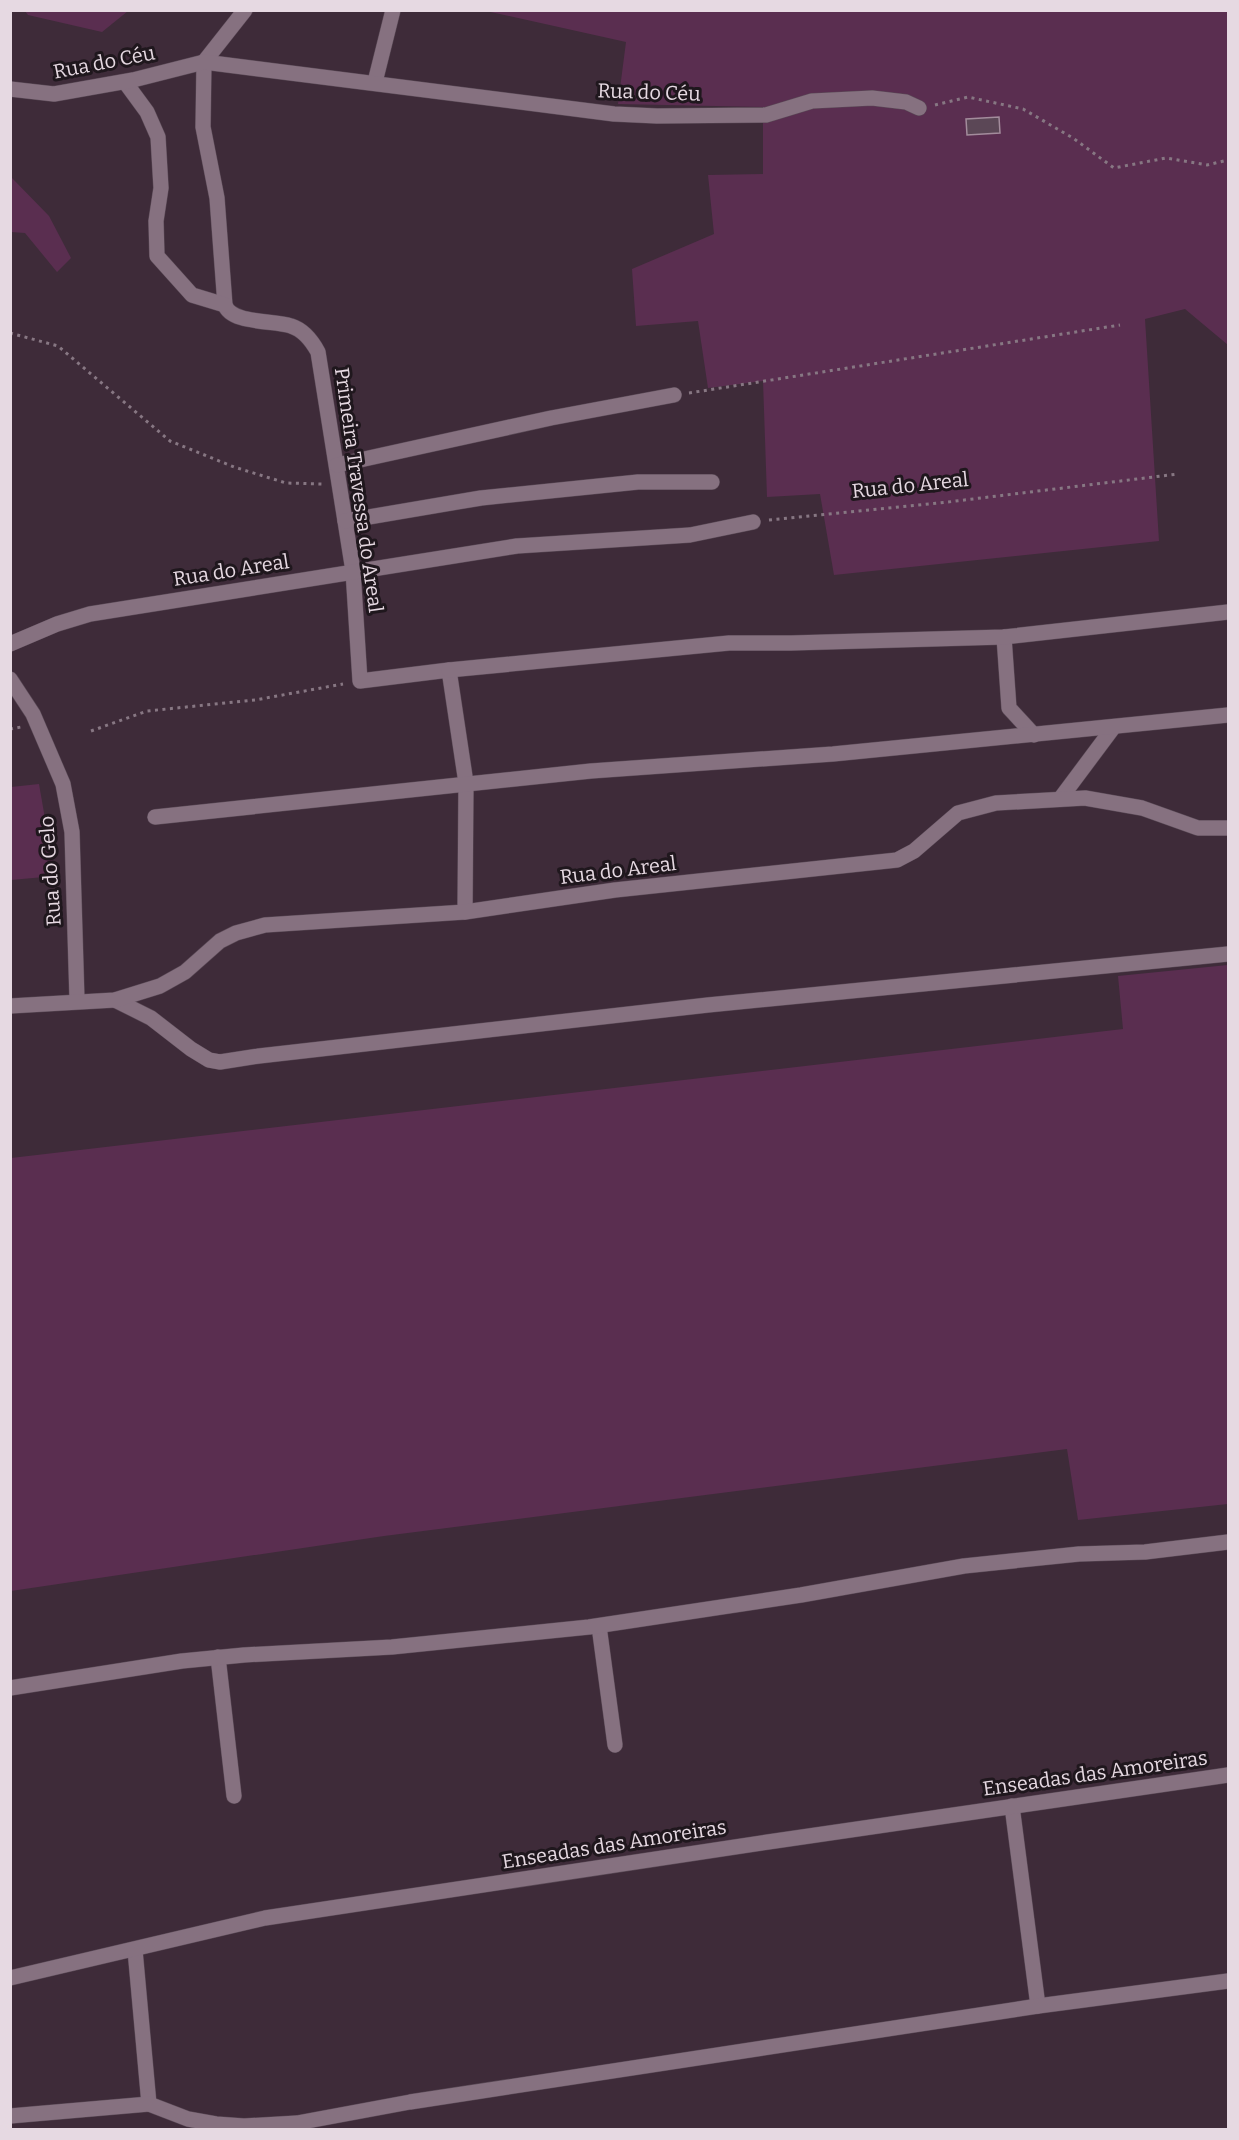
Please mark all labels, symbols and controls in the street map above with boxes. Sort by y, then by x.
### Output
street label: Rua do Céu [51,40,157,84]
street label: Rua do Céu [597,78,701,106]
street label: Primeira Travessa do Areal [330,366,388,614]
street label: Rua do Areal [850,467,970,503]
street label: Rua do Areal [171,549,291,591]
street label: Rua do Gelo [34,815,66,927]
street label: Rua do Areal [558,851,678,889]
street label: Enseadas das Amoreiras [981,1745,1209,1801]
street label: Enseadas das Amoreiras [500,1814,728,1874]

